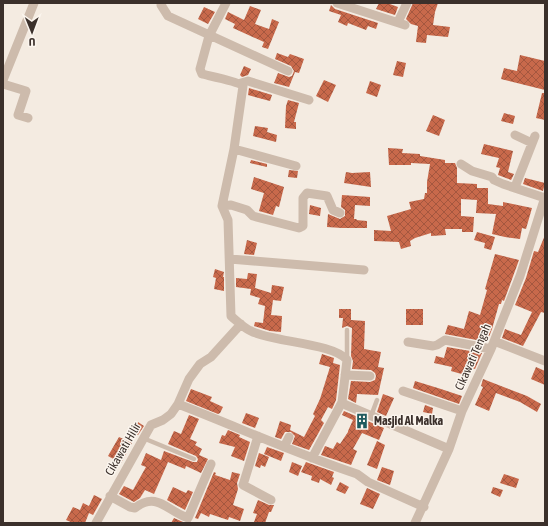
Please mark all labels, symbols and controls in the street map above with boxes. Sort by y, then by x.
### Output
north arrow [12,12,52,52]
text: U [29,36,36,48]
street label: Cikawati Tengah [452,321,494,393]
building icon: Masjid Al Malka [353,412,371,430]
place label: Masjid Al Malka [374,414,443,428]
street label: Cikawati Hilir [102,420,144,478]

